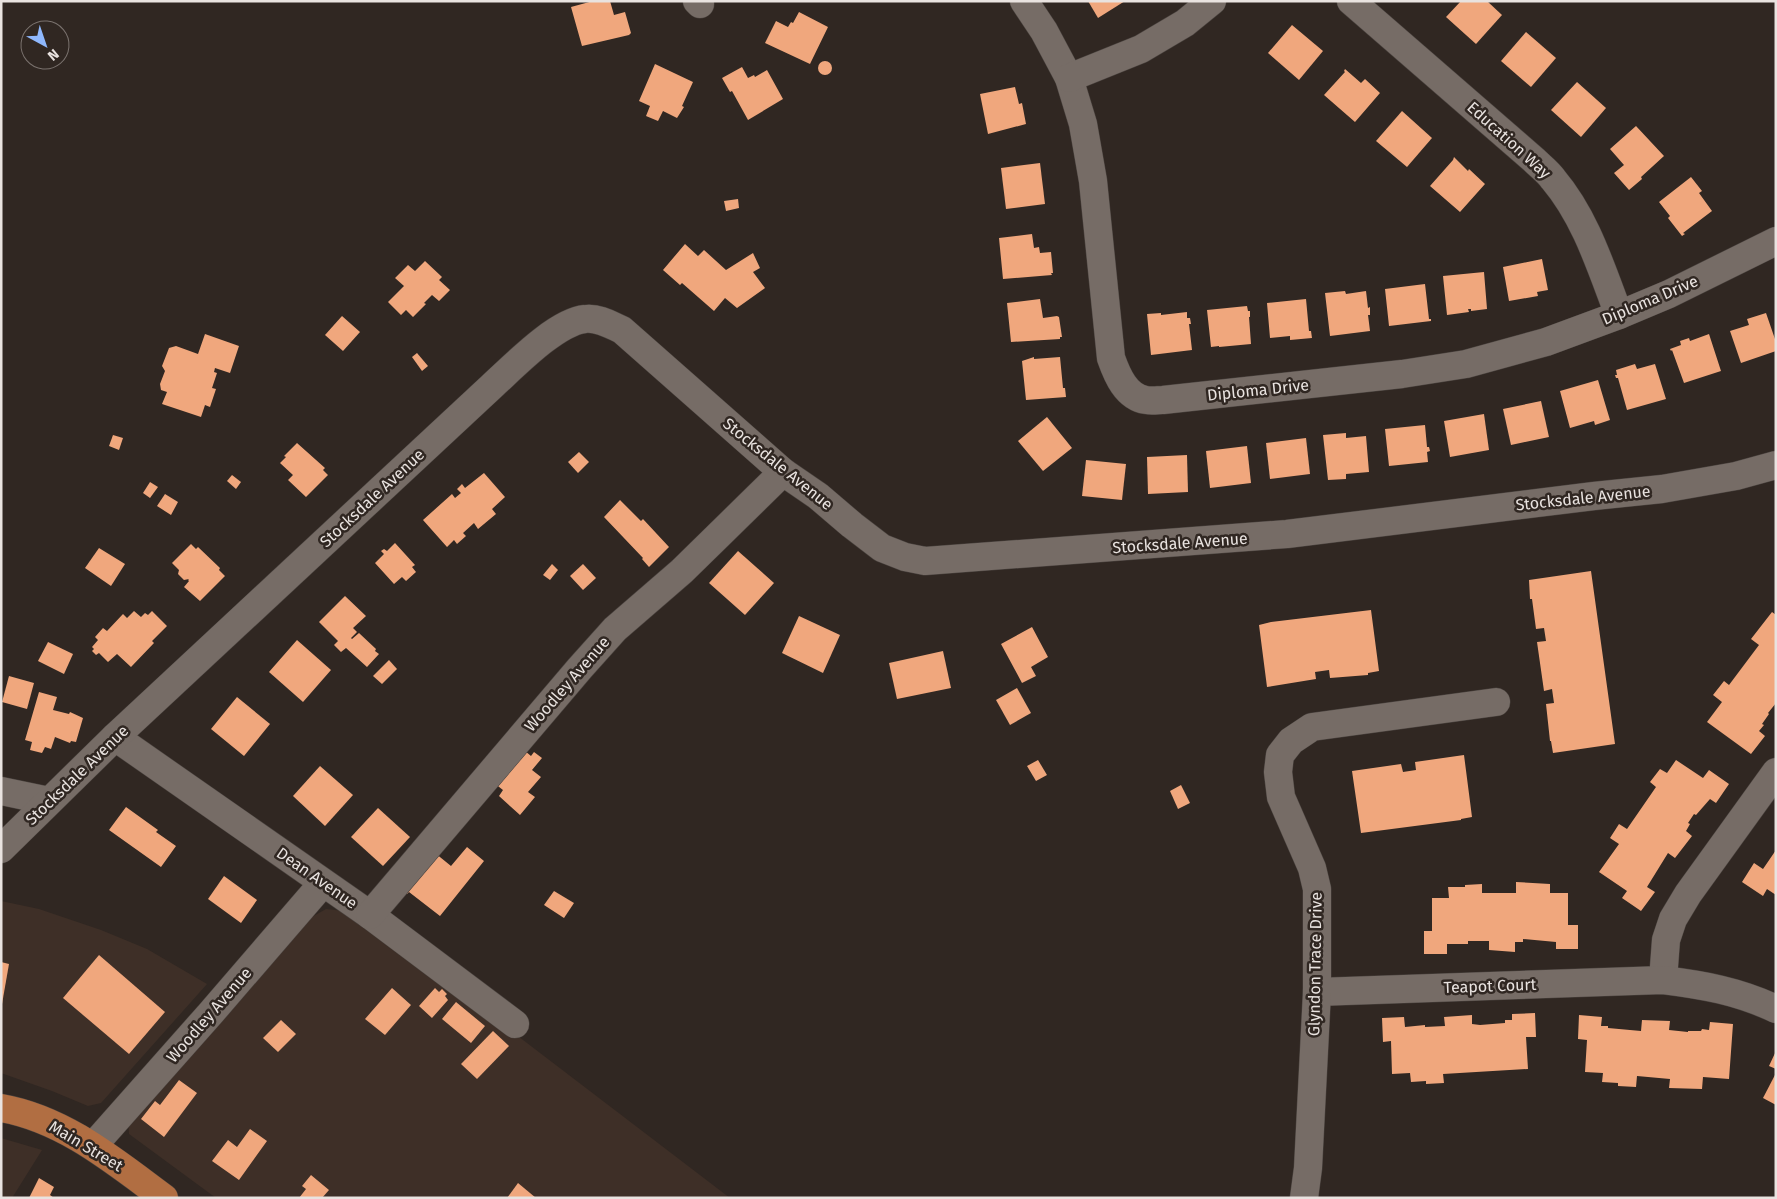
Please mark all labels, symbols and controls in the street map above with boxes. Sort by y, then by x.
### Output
north arrow [20,20,70,70]
text: N [44,45,62,64]
street label: Education Way [1463,98,1555,182]
street label: Diploma Drive [1599,271,1701,329]
street label: Diploma Drive [1206,375,1310,405]
street label: Stocksdale Avenue [719,414,837,514]
street label: Stocksdale Avenue [316,445,428,551]
street label: Stocksdale Avenue [1515,481,1651,515]
street label: Stocksdale Avenue [1112,529,1248,557]
street label: Woodley Avenue [521,633,613,735]
street label: Stocksdale Avenue [22,721,132,829]
street label: Dean Avenue [273,843,361,913]
street label: Glyndon Trace Drive [1304,892,1326,1036]
street label: Woodley Avenue [163,964,255,1066]
street label: Teapot Court [1443,975,1537,997]
street label: Main Street [46,1117,127,1176]

